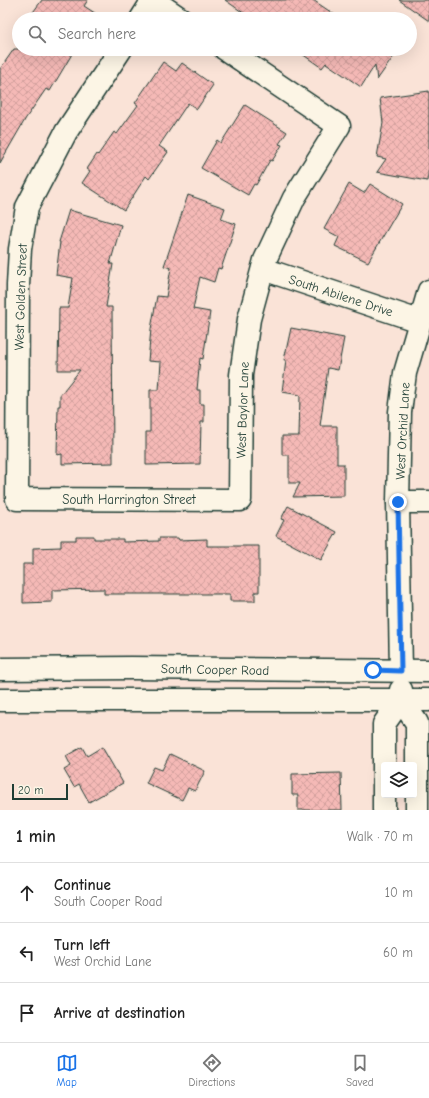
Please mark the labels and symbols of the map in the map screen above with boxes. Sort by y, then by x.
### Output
street label: West Golden Street [11,242,30,351]
street label: South Abilene Drive [287,272,395,320]
street label: West Baylor Lane [233,361,252,459]
street label: West Orchid Lane [392,381,413,480]
street label: South Harrington Street [62,492,197,507]
route end [389,493,407,511]
street label: South Cooper Road [161,661,269,678]
route start [364,661,382,679]
scale bar [12,782,68,801]

